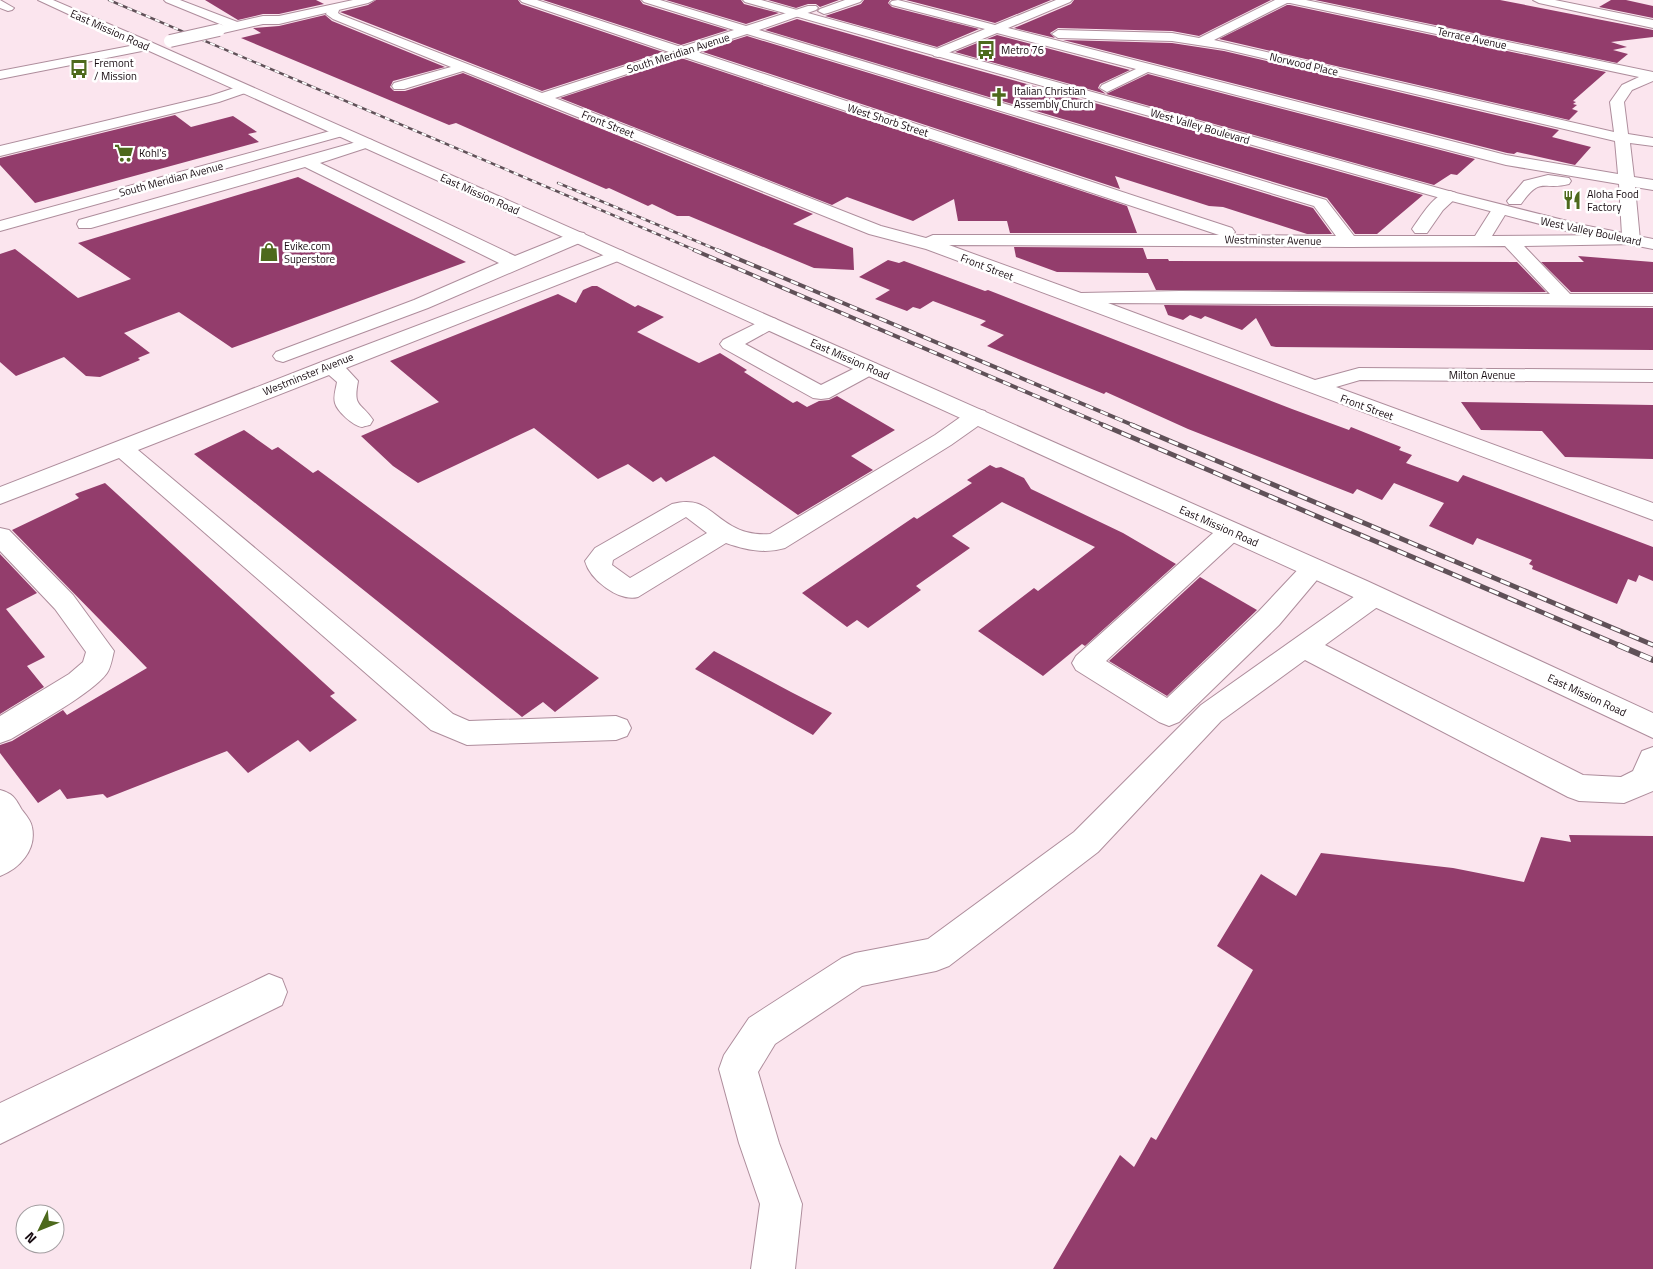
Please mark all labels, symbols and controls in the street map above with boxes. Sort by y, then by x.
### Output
street label: East Mission Road [68,5,152,55]
street label: Terrace Avenue [1436,23,1509,53]
street label: South Meridian Avenue [625,29,732,77]
bus stop icon: Metro 76 [975,39,997,61]
place label: Metro 76 [1001,42,1044,58]
street label: Norwood Place [1268,48,1340,80]
place label: Fremont / Mission [94,55,137,84]
bus stop icon: Fremont / Mission [68,58,90,80]
place label: Italian Christian Assembly Church [1014,83,1094,112]
church icon: Italian Christian Assembly Church [988,86,1010,108]
street label: West Shorb Street [845,99,931,141]
street label: West Valley Boulevard [1148,104,1252,148]
street label: Front Street [579,106,637,142]
supermarket icon: Kohl's [113,142,135,164]
place label: Kohl's [139,145,167,161]
street label: South Meridian Avenue [117,157,225,201]
street label: East Mission Road [438,169,522,219]
place label: Aloha Food Factory [1587,186,1639,215]
restaurant icon: Aloha Food Factory [1561,189,1583,211]
street label: West Valley Boulevard [1539,212,1643,250]
street label: Westminster Avenue [1225,231,1322,249]
place label: Evike.com Superstore [284,238,335,267]
shop icon: Evike.com Superstore [258,241,280,263]
street label: Front Street [958,250,1016,284]
street label: East Mission Road [808,334,892,384]
street label: Westminster Avenue [260,348,356,400]
street label: Milton Avenue [1449,367,1516,383]
street label: Front Street [1338,390,1396,424]
street label: East Mission Road [1177,501,1261,551]
street label: East Mission Road [1545,670,1629,720]
north arrow [15,1204,65,1254]
text: N [19,1227,41,1249]

